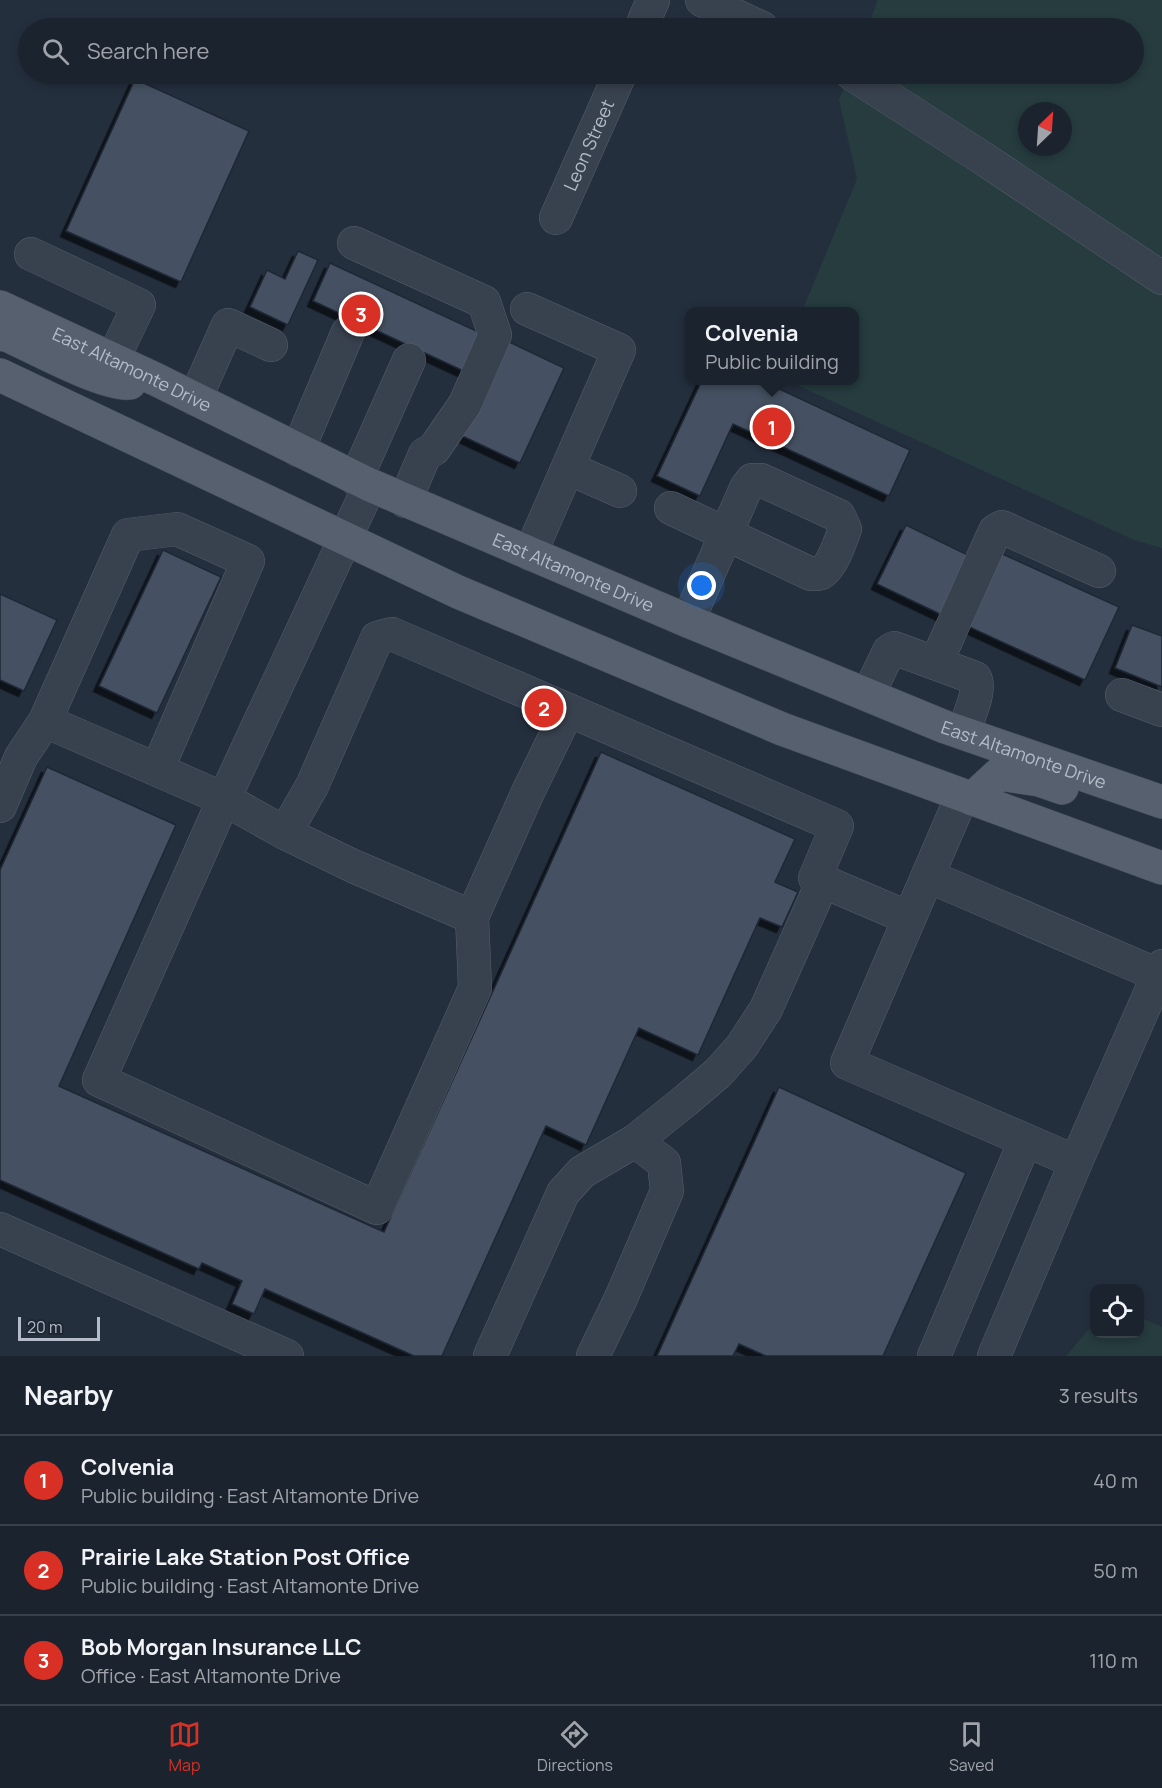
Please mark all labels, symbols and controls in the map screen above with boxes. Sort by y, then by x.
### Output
search box [18,18,1144,84]
icon: search [39,35,72,68]
text: Search here [87,36,209,66]
street label: Leon Street [558,95,619,194]
north arrow [1018,102,1072,156]
pin: 3 [342,292,380,336]
popup [685,307,859,385]
text: Colvenia [705,318,799,348]
street label: East Altamonte Drive [49,321,216,417]
text: Public building [705,348,839,375]
pin: 1 [752,404,792,450]
street label: East Altamonte Drive [489,527,658,617]
your location [687,571,716,600]
pin: 2 [524,686,564,730]
street label: East Altamonte Drive [938,715,1110,794]
map controls [1090,1284,1144,1338]
button: locate [1090,1284,1144,1338]
scale bar [18,1314,100,1342]
text: 20 m [27,1316,63,1338]
text: Nearby [24,1377,113,1413]
text: 3 results [1059,1382,1138,1409]
text: Colvenia [81,1452,174,1482]
text: 1 [39,1467,48,1494]
text: 40 m [1093,1467,1138,1494]
text: Public building · East Altamonte Drive [81,1482,419,1509]
text: Prairie Lake Station Post Office [81,1542,410,1572]
text: 2 [38,1557,49,1584]
text: 50 m [1093,1557,1138,1584]
text: Public building · East Altamonte Drive [81,1572,419,1599]
text: Bob Morgan Insurance LLC [81,1632,362,1662]
text: 3 [38,1647,49,1674]
text: 110 m [1089,1647,1138,1674]
text: Office · East Altamonte Drive [81,1662,341,1689]
tab: Map [168,1718,201,1776]
tab: Directions [537,1718,613,1776]
tab: Saved [949,1718,994,1776]

